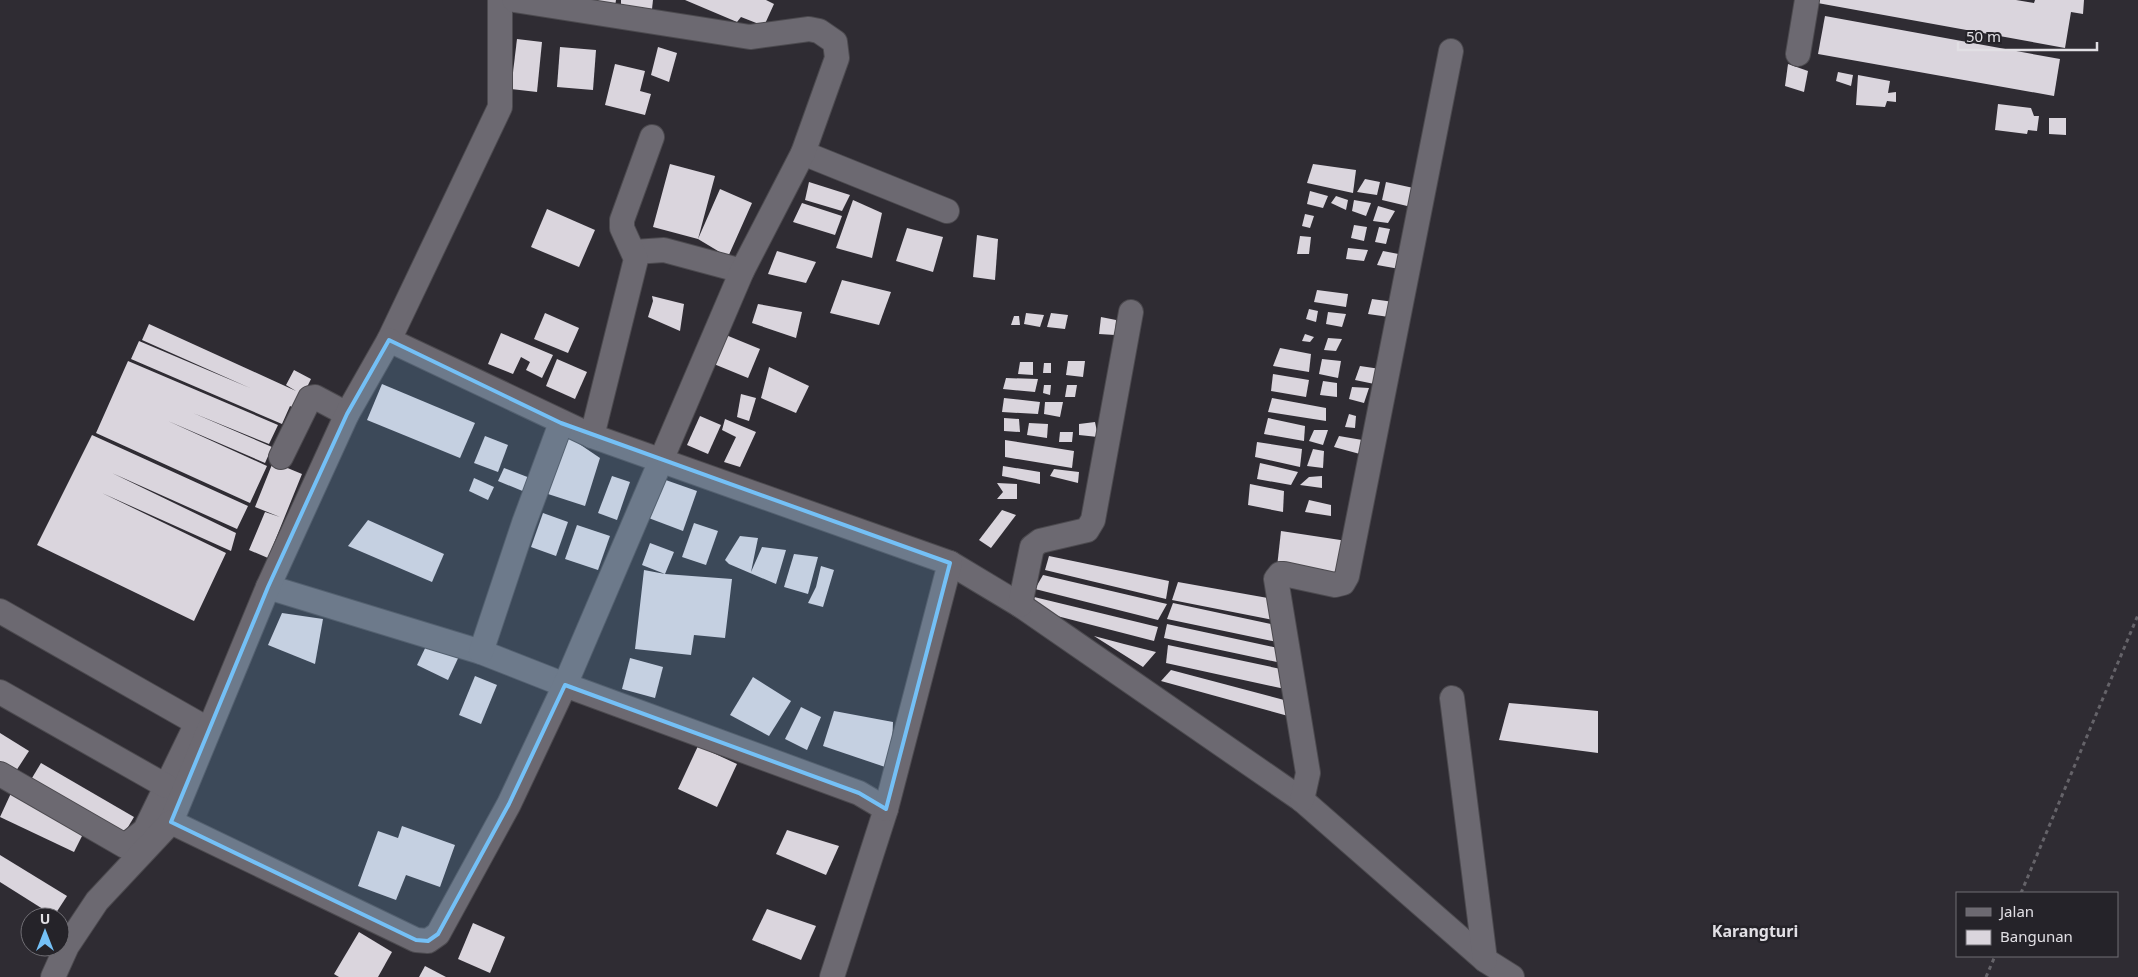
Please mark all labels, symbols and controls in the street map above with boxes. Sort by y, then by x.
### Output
scale bar [1958,20,2097,52]
text: 50 m [1966,26,2001,46]
legend [1956,892,2118,957]
text: Jalan [1998,901,2034,921]
north arrow [20,907,70,957]
text: U [40,909,50,928]
district label: Karangturi [1712,920,1798,942]
text: Bangunan [2000,926,2073,946]

